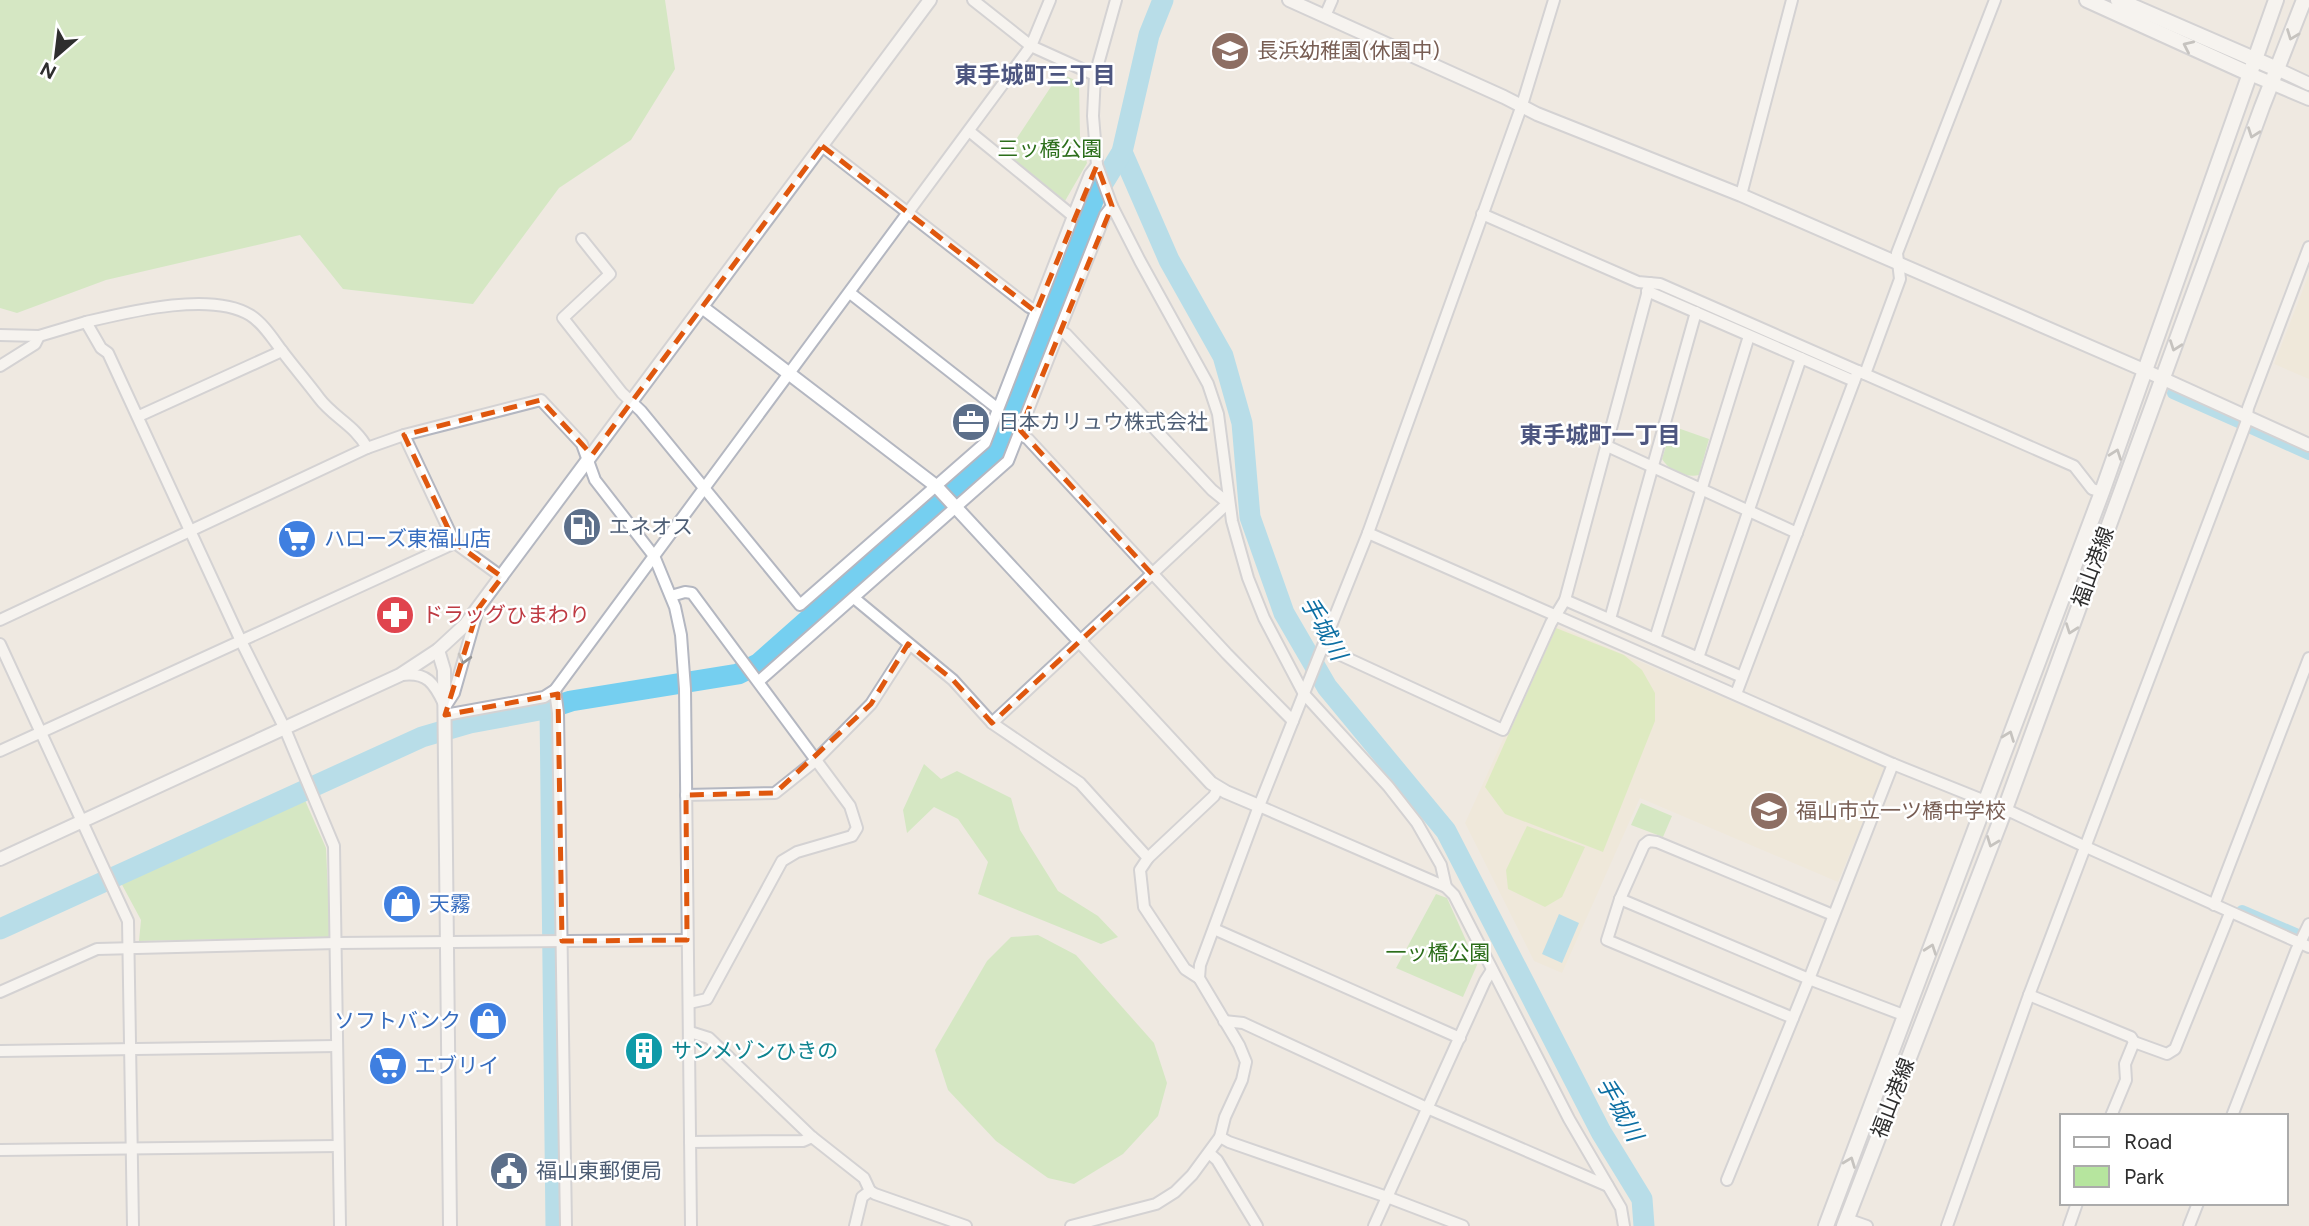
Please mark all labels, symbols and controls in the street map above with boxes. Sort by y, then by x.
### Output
north arrow [21,21,91,91]
one-way arrow [2286,28,2300,40]
school or university icon: 長浜幼稚園(休園中) [1209,30,1251,72]
place label: 長浜幼稚園(休園中) [1257,38,1440,63]
one-way arrow [2183,40,2195,54]
text: N [36,57,60,84]
district label: 東手城町三丁目 [955,61,1116,89]
one-way arrow [2247,126,2261,138]
park label: 三ッ橋公園 [998,136,1103,161]
one-way arrow [2169,340,2183,352]
office icon: 日本カリュウ株式会社 [950,401,992,443]
place label: 日本カリュウ株式会社 [998,409,1208,434]
district label: 東手城町一丁目 [1520,421,1681,449]
one-way arrow [2108,449,2122,461]
fuel station icon: エネオス [561,506,603,548]
place label: エネオス [609,514,693,539]
supermarket icon: ハローズ東福山店 [276,518,318,560]
street label: 福山港線 [2066,523,2119,611]
place label: ハローズ東福山店 [324,526,491,551]
water label: 手城川 [1295,591,1354,668]
pharmacy icon: ドラッグひまわり [374,594,416,636]
place label: ドラッグひまわり [422,602,590,627]
one-way arrow [2065,622,2079,634]
one-way arrow [458,653,472,665]
one-way arrow [2001,731,2015,743]
school or university icon: 福山市立一ツ橋中学校 [1748,790,1790,832]
place label: 福山市立一ツ橋中学校 [1796,798,2006,823]
one-way arrow [1986,836,2000,848]
shop icon: 天霧 [381,883,423,925]
place label: 天霧 [429,891,471,916]
park label: 一ッ橋公園 [1386,940,1491,965]
one-way arrow [1923,944,1937,956]
shop icon: ソフトバンク [467,1000,509,1042]
place label: ソフトバンク [334,1008,461,1033]
building icon: サンメゾンひきの [623,1030,665,1072]
place label: サンメゾンひきの [671,1038,838,1063]
supermarket icon: エブリイ [367,1045,409,1087]
place label: エブリイ [415,1053,499,1078]
street label: 福山港線 [1866,1054,1919,1142]
water label: 手城川 [1591,1072,1650,1149]
legend [2060,1114,2288,1205]
text: Road [2124,1129,2172,1154]
public building icon: 福山東郵便局 [488,1150,530,1192]
one-way arrow [1842,1157,1856,1169]
place label: 福山東郵便局 [536,1158,662,1183]
text: Park [2124,1164,2165,1189]

